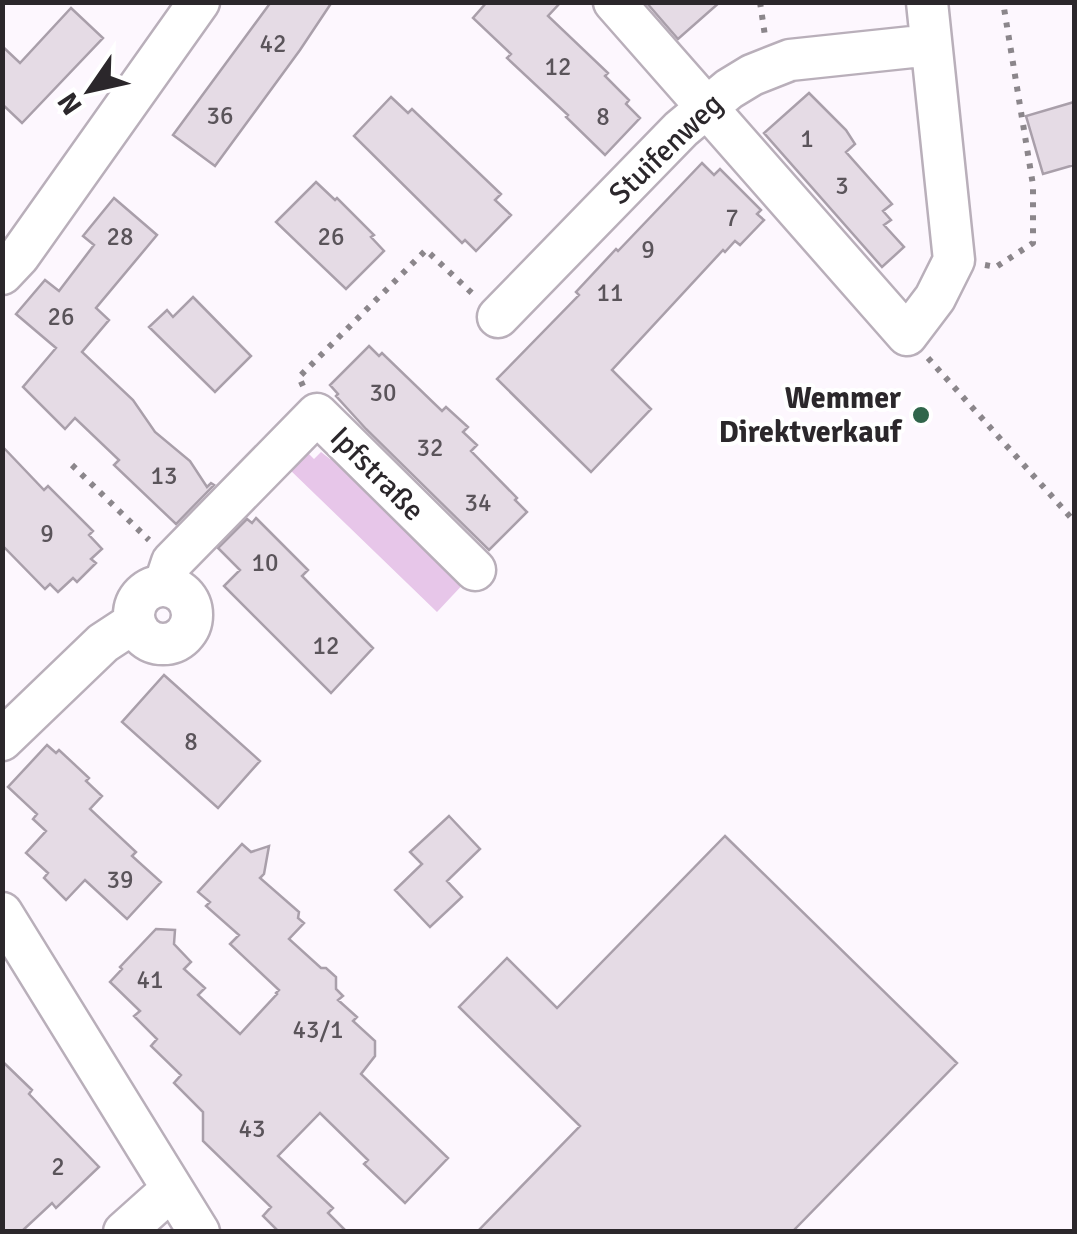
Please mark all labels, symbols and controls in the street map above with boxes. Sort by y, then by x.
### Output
house number: 42 [259,28,287,59]
north arrow [40,40,140,140]
house number: 12 [544,51,572,82]
text: N [51,86,90,121]
street label: Stuifenweg [601,86,731,212]
house number: 36 [206,100,234,131]
house number: 8 [596,101,610,132]
house number: 1 [800,123,814,154]
house number: 3 [835,170,849,201]
house number: 7 [725,202,739,233]
house number: 28 [106,221,134,252]
house number: 26 [317,221,345,252]
house number: 9 [641,234,655,265]
house number: 11 [596,277,624,308]
house number: 26 [47,301,75,332]
house number: 30 [369,377,397,408]
place label: Wemmer Direktverkauf [719,380,903,451]
marker: Wemmer Direktverkauf [910,404,932,426]
street label: Ipfstraße [322,419,432,529]
house number: 32 [416,432,444,463]
house number: 13 [150,460,178,491]
house number: 34 [464,487,492,518]
house number: 9 [40,518,54,549]
house number: 10 [251,547,279,578]
house number: 12 [312,630,340,661]
house number: 8 [184,726,198,757]
house number: 39 [106,864,134,895]
house number: 41 [136,964,164,995]
house number: 43/1 [292,1014,344,1045]
house number: 43 [238,1113,266,1144]
house number: 2 [51,1151,65,1182]

